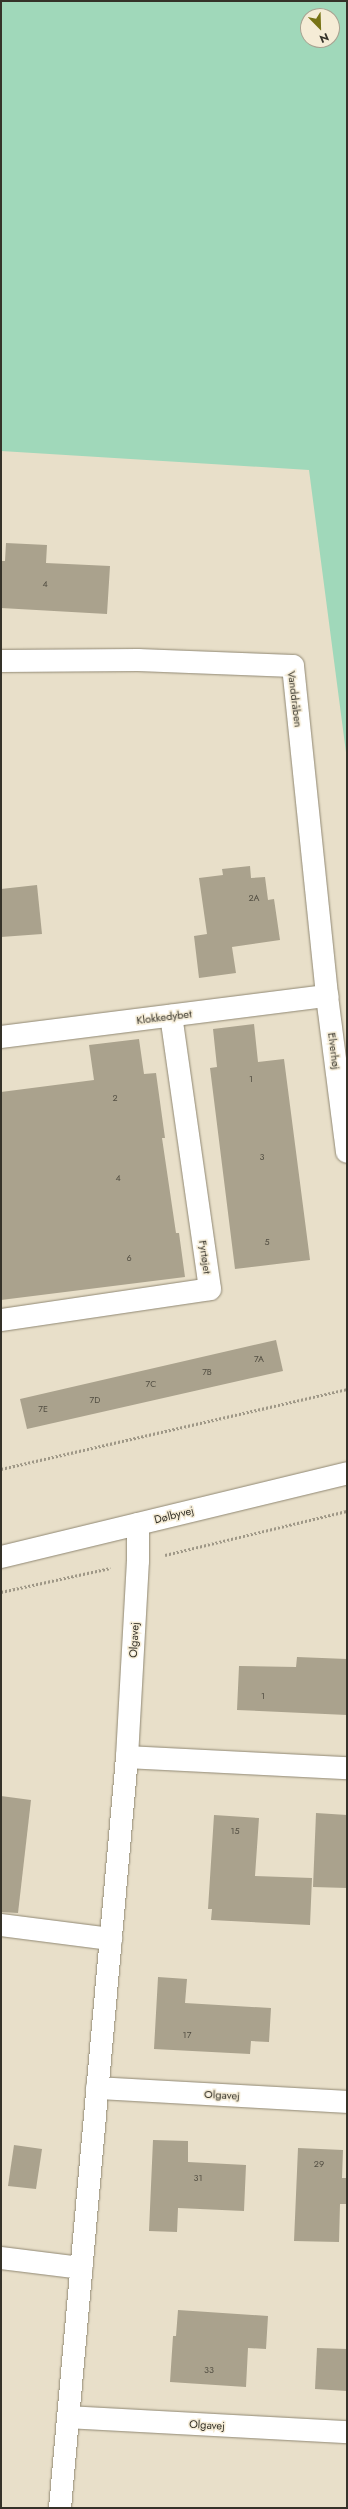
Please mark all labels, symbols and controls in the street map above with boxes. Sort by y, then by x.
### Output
north arrow [300,8,340,48]
text: N [317,29,331,47]
house number: 4 [42,579,48,589]
street label: Vanddråben [285,670,305,728]
house number: 2A [248,893,260,903]
street label: Klokkedybet [136,1007,192,1027]
street label: Elverhøj [325,1032,343,1070]
house number: 1 [249,1074,253,1084]
house number: 2 [112,1093,118,1103]
house number: 3 [260,1152,264,1162]
house number: 4 [115,1173,121,1183]
house number: 5 [264,1237,270,1247]
street label: Fyrtøjet [196,1239,214,1275]
house number: 6 [126,1253,132,1263]
house number: 7A [254,1354,264,1364]
house number: 7B [202,1367,212,1377]
house number: 7C [146,1379,156,1389]
house number: 7D [90,1395,100,1405]
house number: 7E [38,1404,48,1414]
street label: Dølbyvej [153,1504,195,1526]
street label: Olgavej [126,1622,142,1658]
house number: 1 [261,1691,265,1701]
house number: 15 [230,1826,240,1836]
house number: 17 [183,2030,191,2040]
street label: Olgavej [204,2087,240,2103]
house number: 29 [314,2159,324,2169]
house number: 31 [194,2173,202,2183]
house number: 33 [204,2365,214,2375]
street label: Olgavej [189,2417,225,2433]

